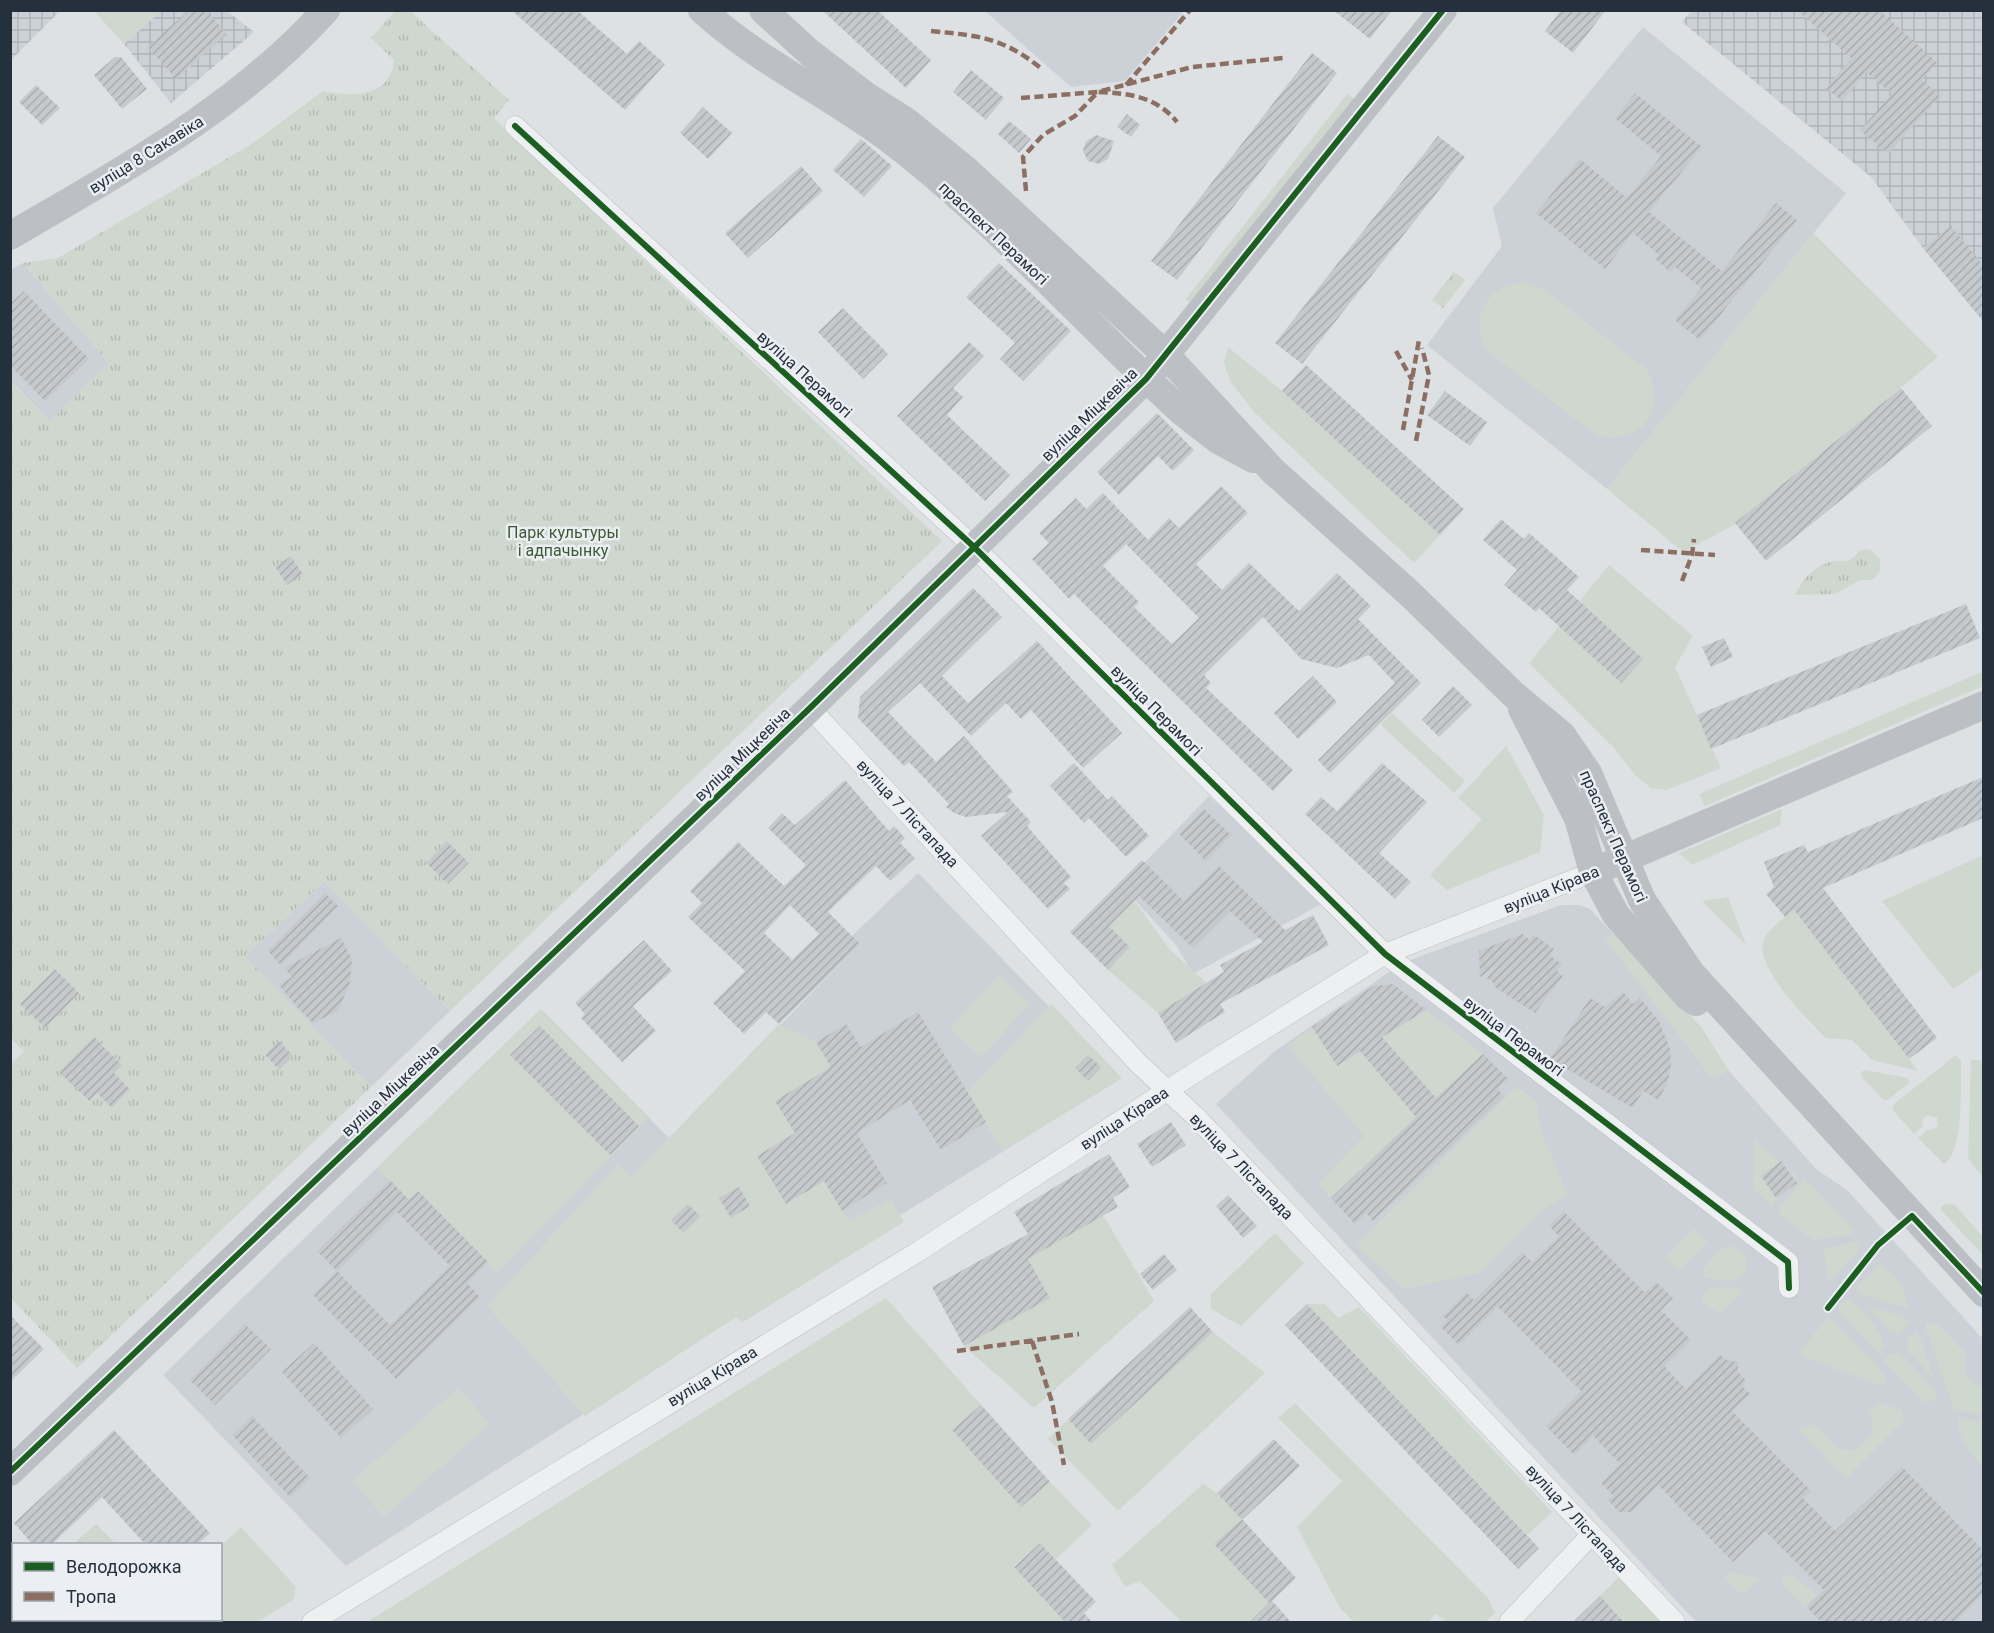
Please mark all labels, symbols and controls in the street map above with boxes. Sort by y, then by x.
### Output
street label: вуліца 8 Сакавіка [85,112,207,197]
street label: праспект Перамогі [935,178,1052,289]
street label: вуліца Перамогі [753,327,856,422]
street label: вуліца Міцкевіча [1037,364,1141,465]
park label: Парк культуры і адпачынку [507,523,619,560]
street label: вуліца Перамогі [1107,661,1206,760]
street label: вуліца Міцкевіча [690,704,794,805]
street label: вуліца 7 Лістапада [853,755,963,871]
street label: праспект Перамогі [1576,767,1651,905]
street label: вуліца Кірава [1501,862,1602,917]
street label: вуліца Перамогі [1460,992,1568,1080]
street label: вуліца Міцкевіча [338,1040,443,1140]
street label: вуліца Кірава [1077,1083,1172,1154]
street label: вуліца 7 Лістапада [1186,1109,1297,1224]
street label: вуліца Кірава [664,1342,761,1411]
street label: вуліца 7 Лістапада [1522,1460,1632,1576]
legend [12,1543,222,1621]
text: Велодорожка [66,1556,181,1577]
text: Тропа [66,1586,116,1607]

